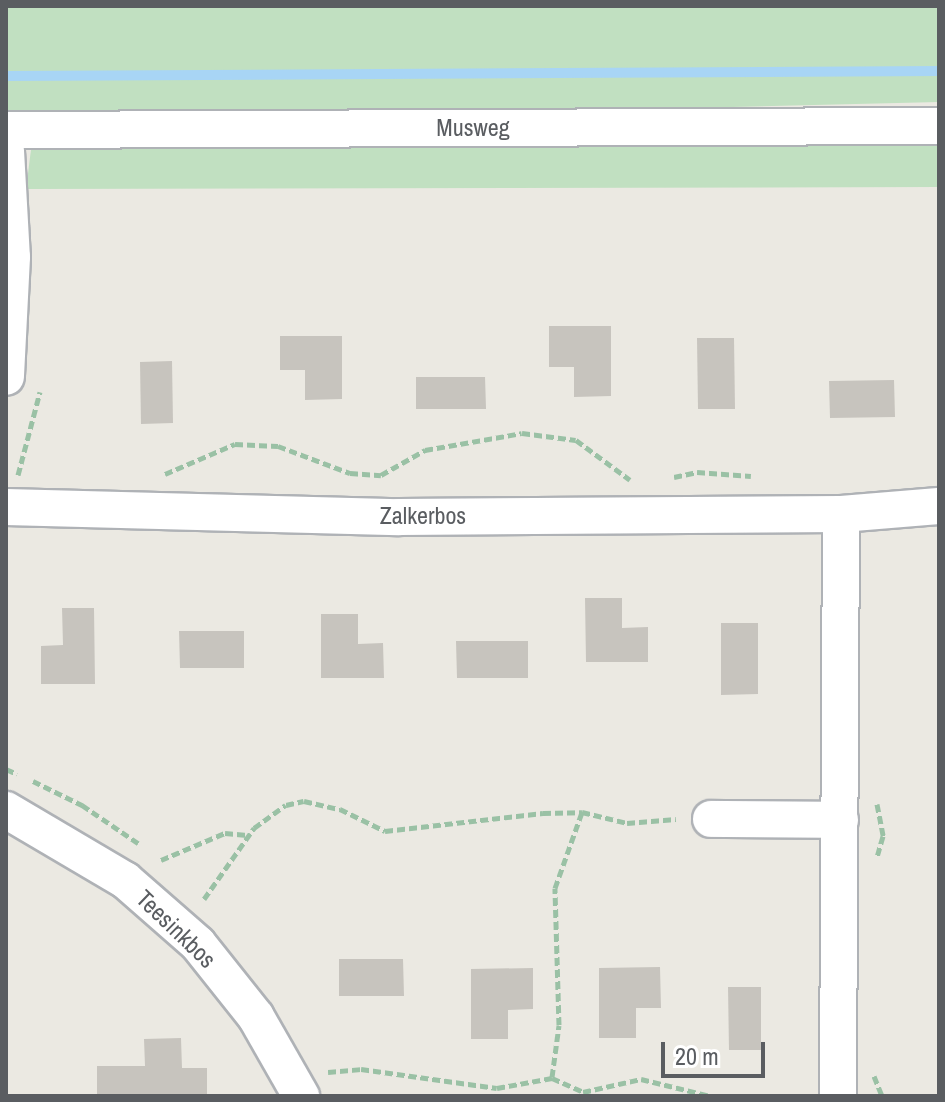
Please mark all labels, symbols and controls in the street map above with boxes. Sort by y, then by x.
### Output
street label: Musweg [436,114,510,142]
street label: Zalkerbos [380,502,466,530]
street label: Teesinkbos [130,884,222,974]
scale bar [665,1026,769,1076]
text: 20 m [675,1040,719,1072]

